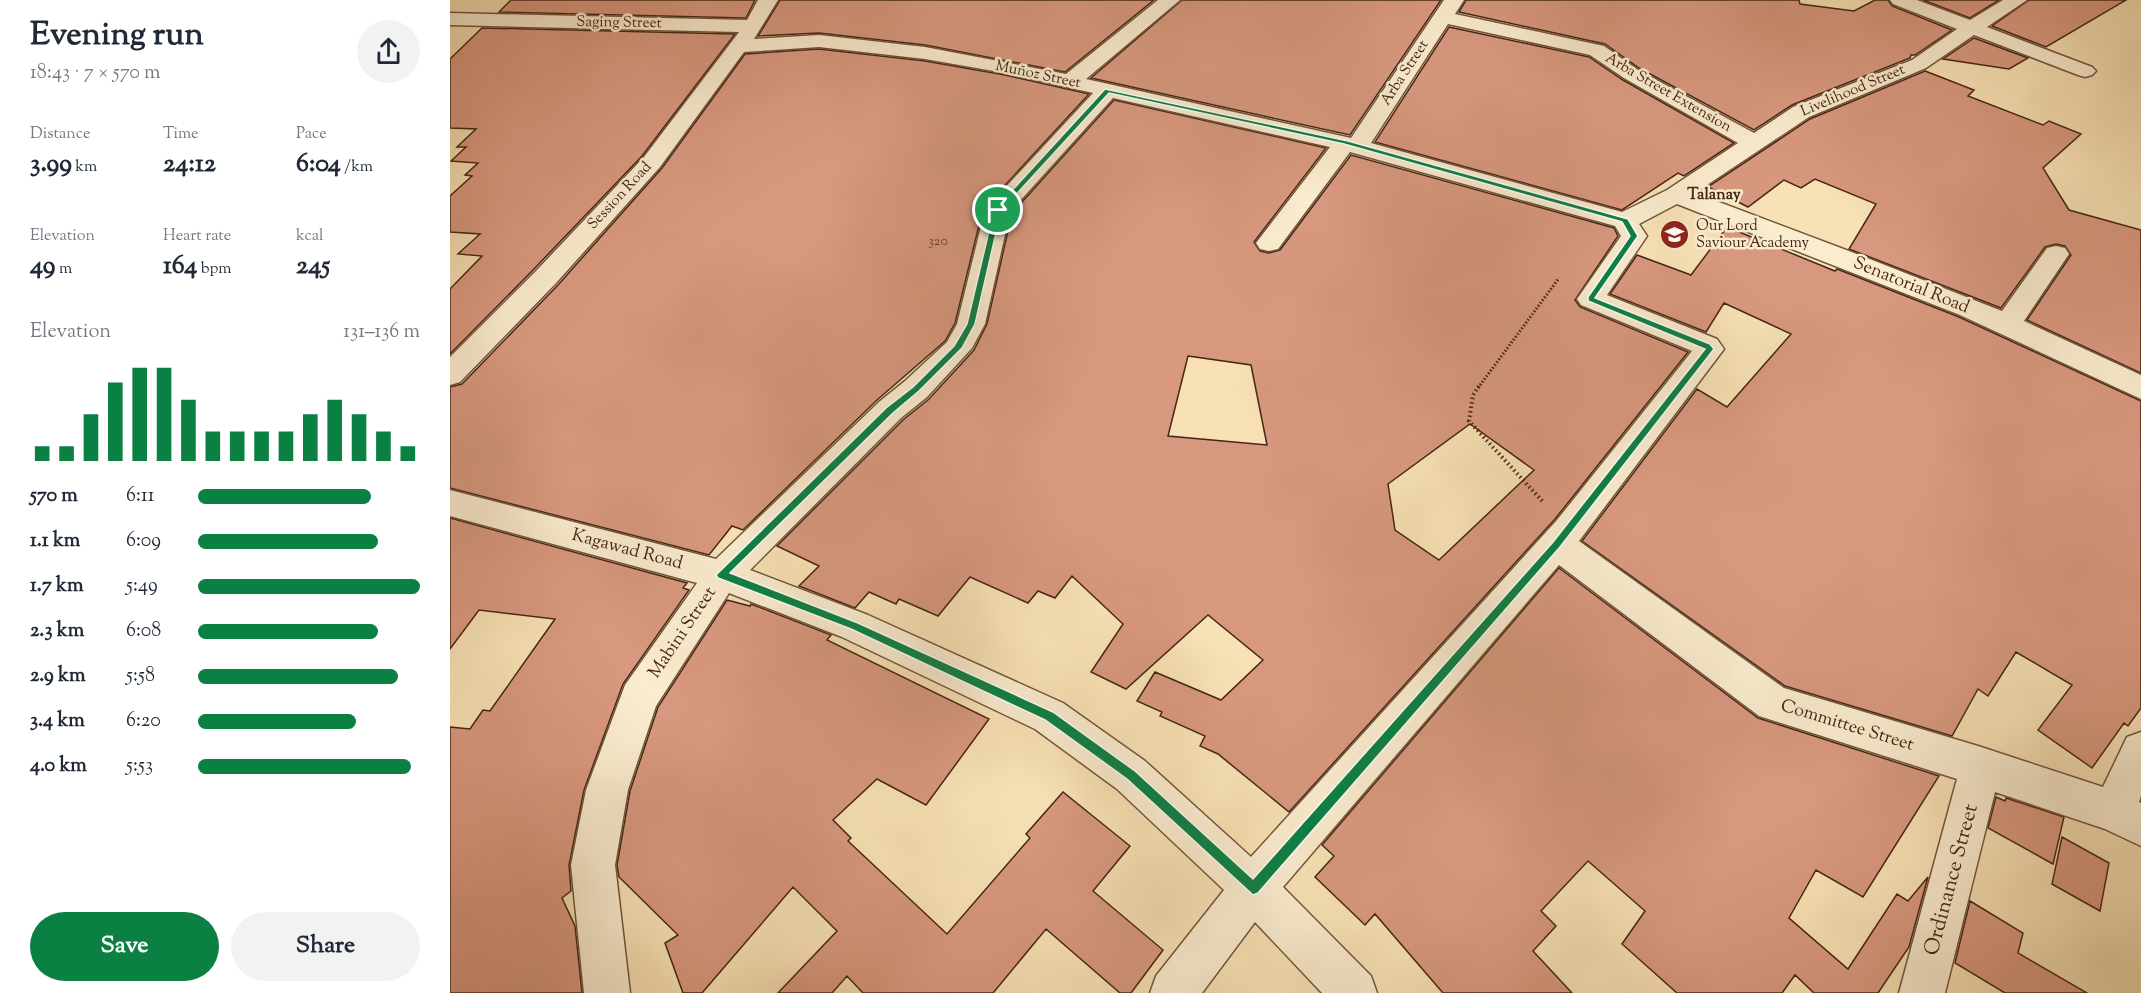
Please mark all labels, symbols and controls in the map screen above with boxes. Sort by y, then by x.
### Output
text: Evening run [30,12,204,60]
street label: Saging Street [576,12,662,34]
button: share [357,20,420,83]
street label: Arba Street [1376,36,1434,110]
street label: Arba Street Extension [1601,48,1735,138]
street label: Muñoz Street [993,56,1083,94]
text: 18:43 · 7 × 570 m [30,59,161,88]
street label: Livelihood Street [1798,60,1908,122]
text: Distance [30,123,90,146]
text: Time [163,123,199,146]
text: Pace [296,123,327,146]
text: 3.99 [30,146,72,183]
text: 24:12 [163,146,216,183]
text: 6:04 [296,146,341,183]
text: km [72,156,97,179]
text: /km [341,156,373,179]
street label: Session Road [583,157,657,235]
pin [972,184,1023,235]
district label: Talanay [1687,184,1741,207]
icon: arrive [981,193,1014,226]
place label: Our Lord Saviour Academy [1696,216,1810,254]
school or university icon: Our Lord Saviour Academy [1659,219,1691,251]
text: Elevation [30,225,95,248]
text: Heart rate [163,225,231,248]
text: kcal [296,225,324,248]
house number: 320 [928,232,948,252]
text: 49 [30,248,56,285]
text: 164 [163,248,197,285]
text: 245 [296,248,330,285]
street label: Senatorial Road [1849,251,1973,321]
text: m [56,258,72,281]
text: bpm [197,258,232,281]
text: Elevation [30,318,111,347]
text: 131–136 m [343,318,420,347]
text: 570 m [30,482,78,511]
text: 6:11 [126,482,155,511]
street label: Kagawad Road [569,523,685,577]
text: 1.1 km [30,527,80,556]
text: 6:09 [126,527,161,556]
text: 1.7 km [30,572,84,601]
text: 5:49 [126,572,158,601]
street label: Mabini Street [643,582,723,684]
text: 2.3 km [30,617,84,646]
text: 6:08 [126,617,161,646]
text: 2.9 km [30,662,85,691]
text: 5:58 [126,662,155,691]
street label: Committee Street [1777,693,1917,759]
text: 3.4 km [30,707,85,736]
text: 6:20 [126,707,161,736]
text: 4.0 km [30,752,87,781]
text: 5:53 [126,752,153,781]
street label: Ordinance Street [1917,801,1987,959]
button: Save [30,912,219,981]
button: Share [231,912,420,981]

